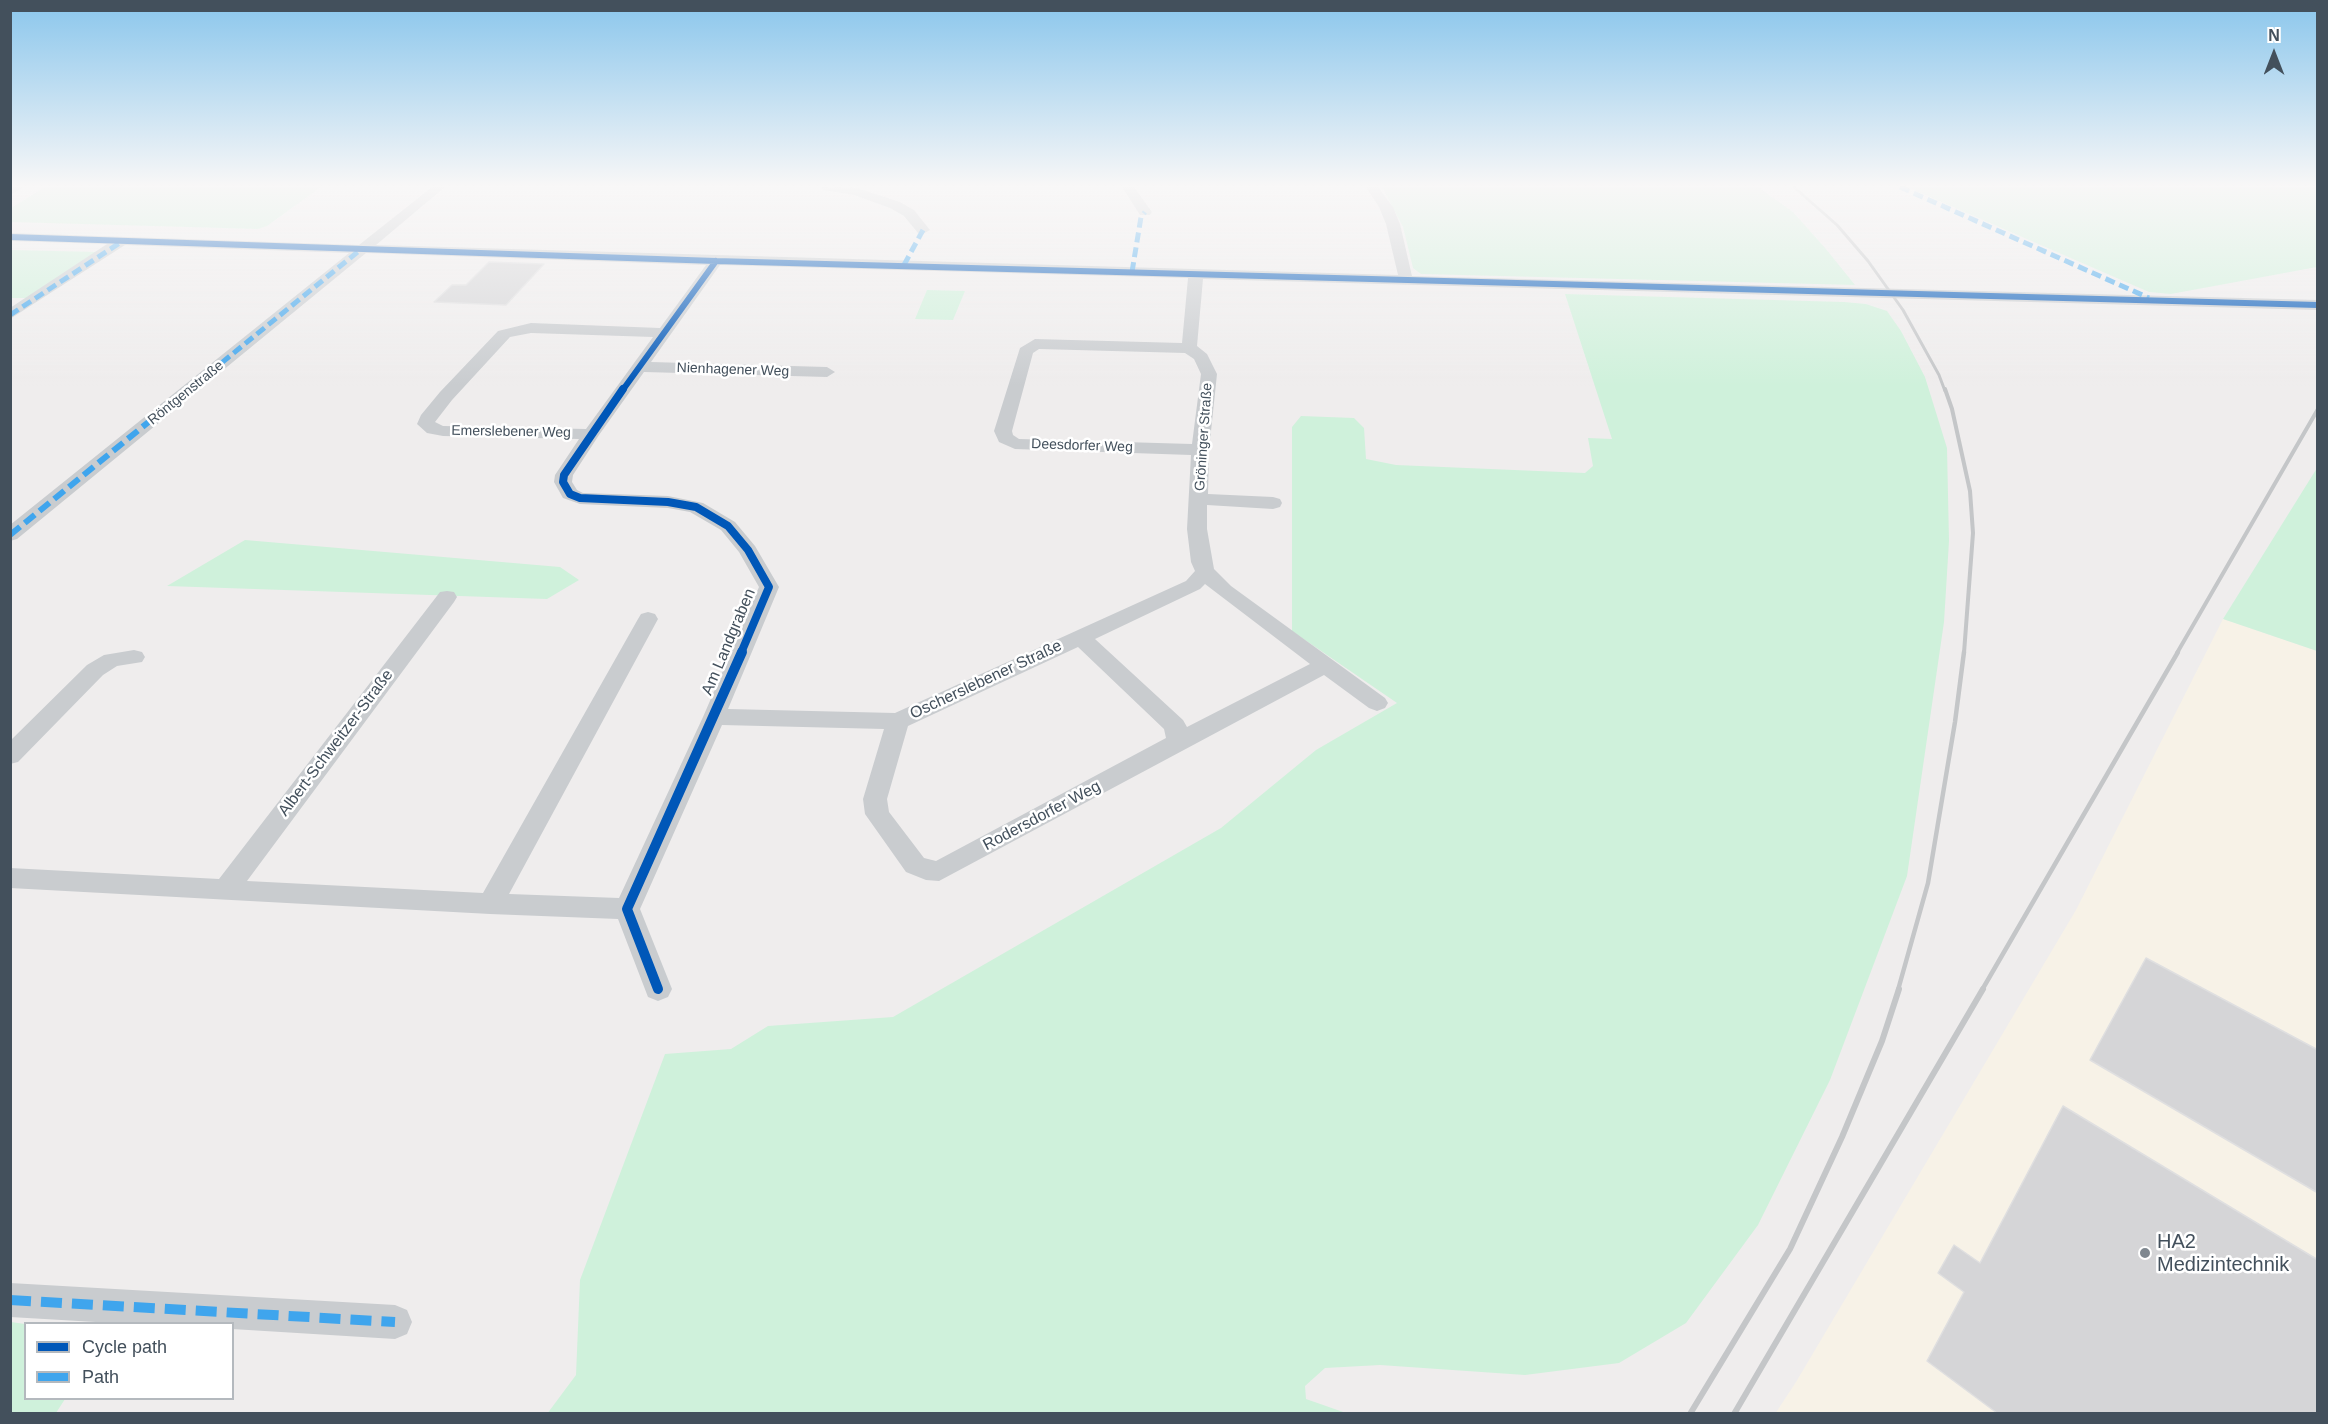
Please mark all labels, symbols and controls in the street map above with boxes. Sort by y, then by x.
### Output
north arrow [2244,24,2304,84]
text: N [2268,27,2280,44]
street label: Röntgenstraße [145,357,227,429]
street label: Nienhagener Weg [676,360,790,380]
street label: Gröninger Straße [1192,382,1216,492]
street label: Emerslebener Weg [451,423,571,441]
street label: Deesdorfer Weg [1031,436,1133,456]
street label: Am Landgraben [698,586,760,698]
street label: Oscherslebener Straße [907,636,1065,724]
street label: Albert-Schweitzer-Straße [275,666,397,820]
street label: Rodersdorfer Weg [980,777,1104,855]
place label: HA2 Medizintechnik [2157,1230,2289,1277]
marker: HA2 Medizintechnik [2138,1246,2152,1260]
legend [24,1322,234,1400]
text: Cycle path [82,1337,167,1357]
text: Path [82,1367,119,1387]

